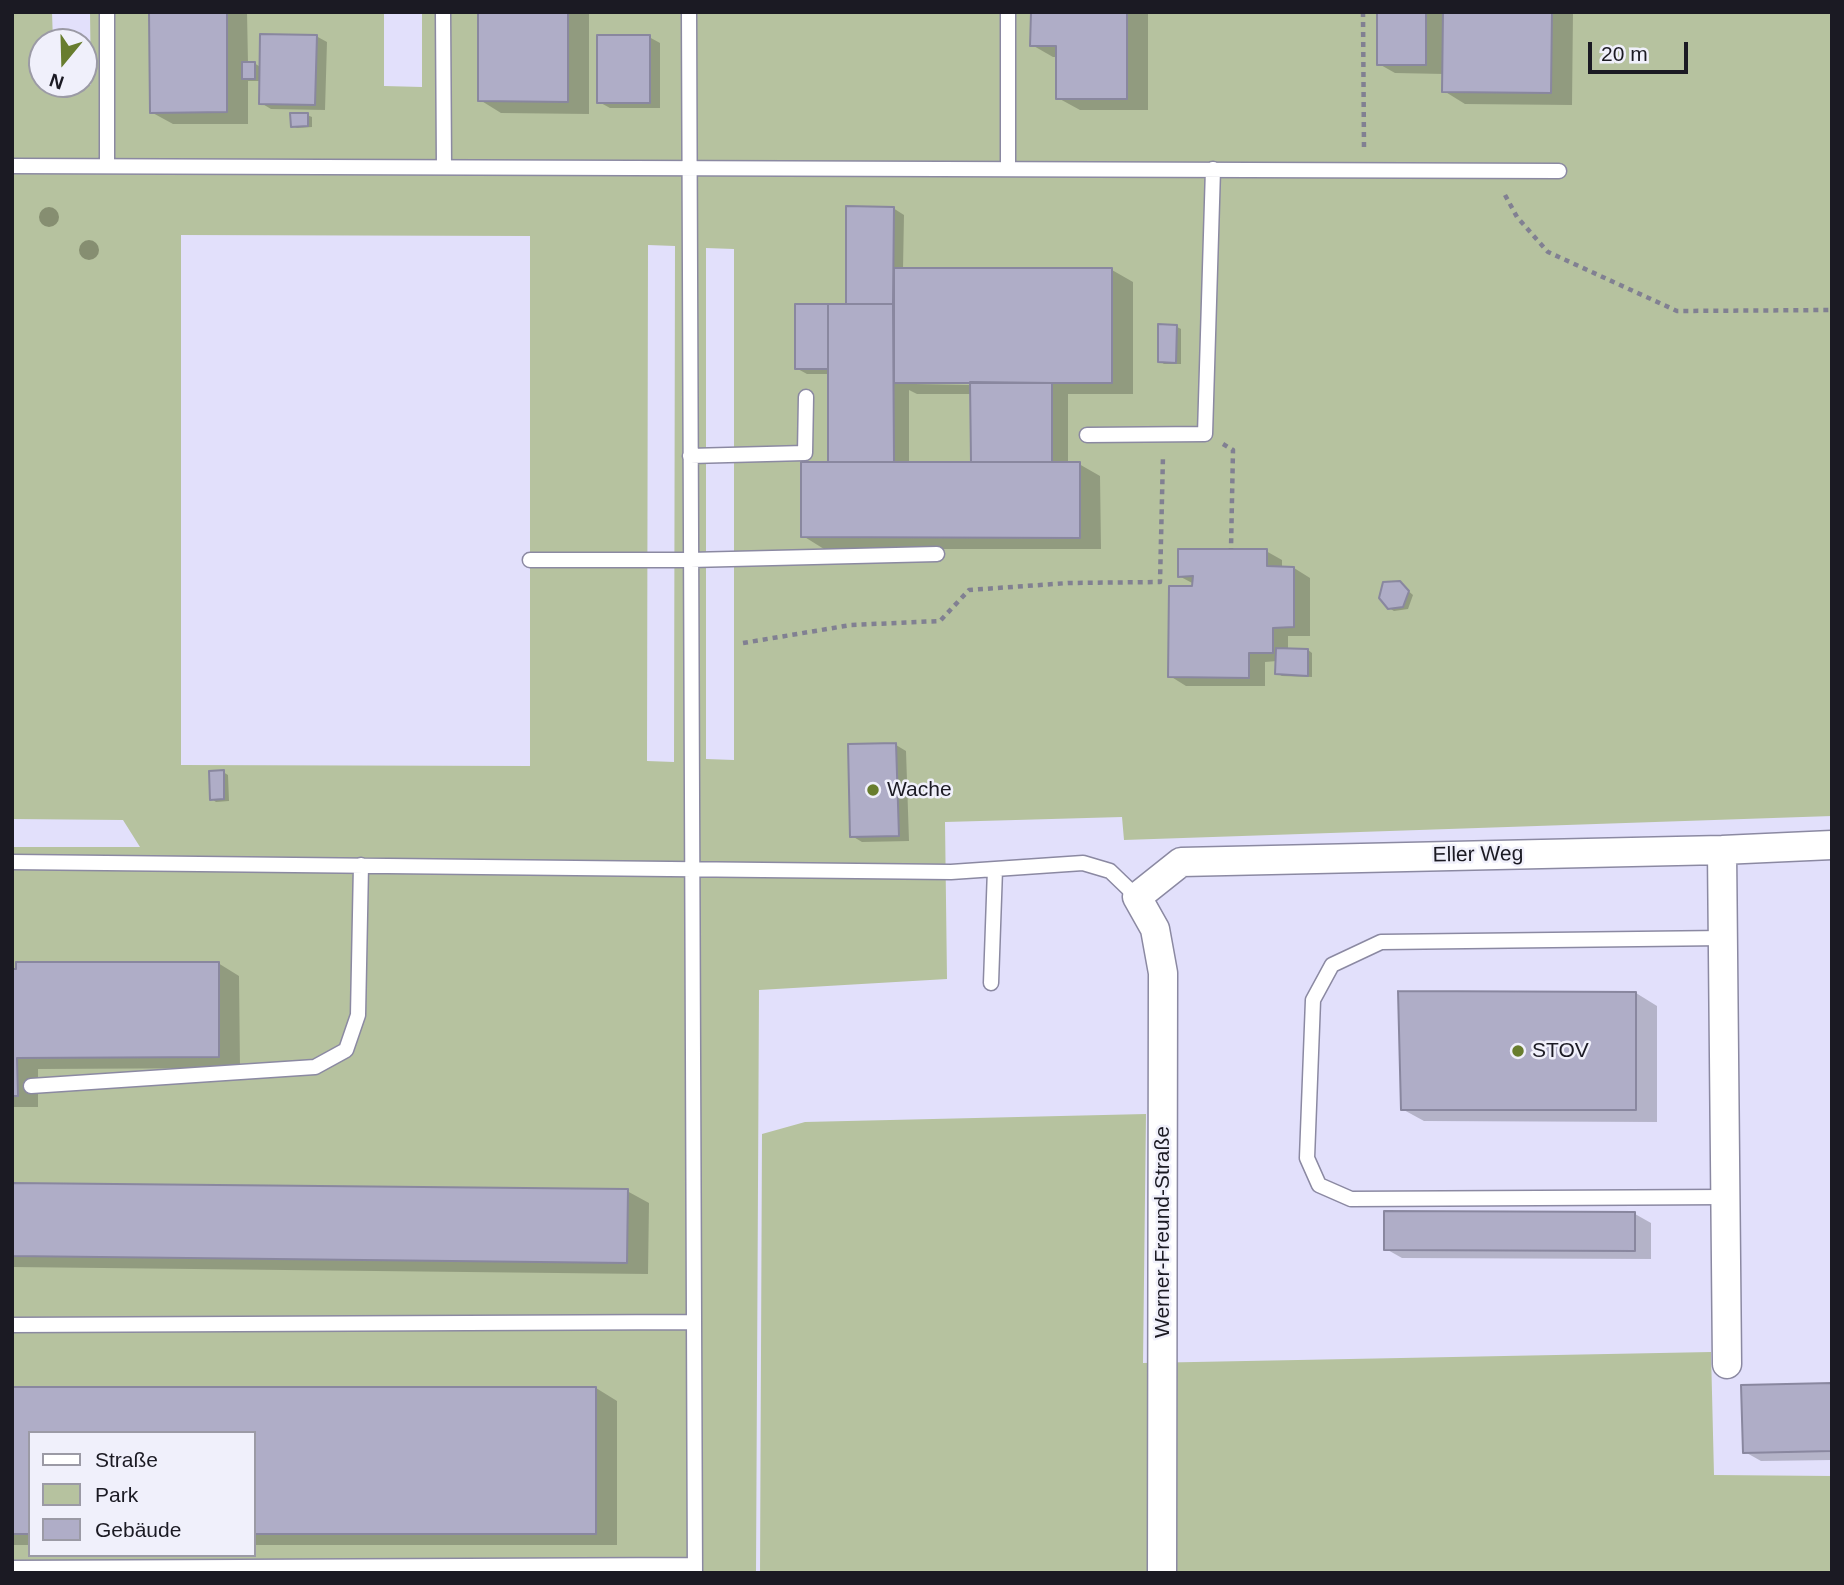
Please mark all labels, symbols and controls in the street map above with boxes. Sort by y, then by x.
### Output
north arrow [28,28,98,98]
scale bar [1592,28,1692,72]
text: 20 m [1601,42,1648,65]
text: N [47,69,67,94]
place label: Wache [887,777,952,803]
marker: Wache [865,782,881,798]
street label: Eller Weg [1432,842,1524,868]
place label: STOV [1532,1038,1589,1064]
marker: STOV [1510,1043,1526,1059]
street label: Werner-Freund-Straße [1150,1126,1176,1338]
legend [28,1431,256,1557]
text: Straße [95,1448,158,1471]
text: Park [95,1483,138,1506]
text: Gebäude [95,1518,181,1541]

